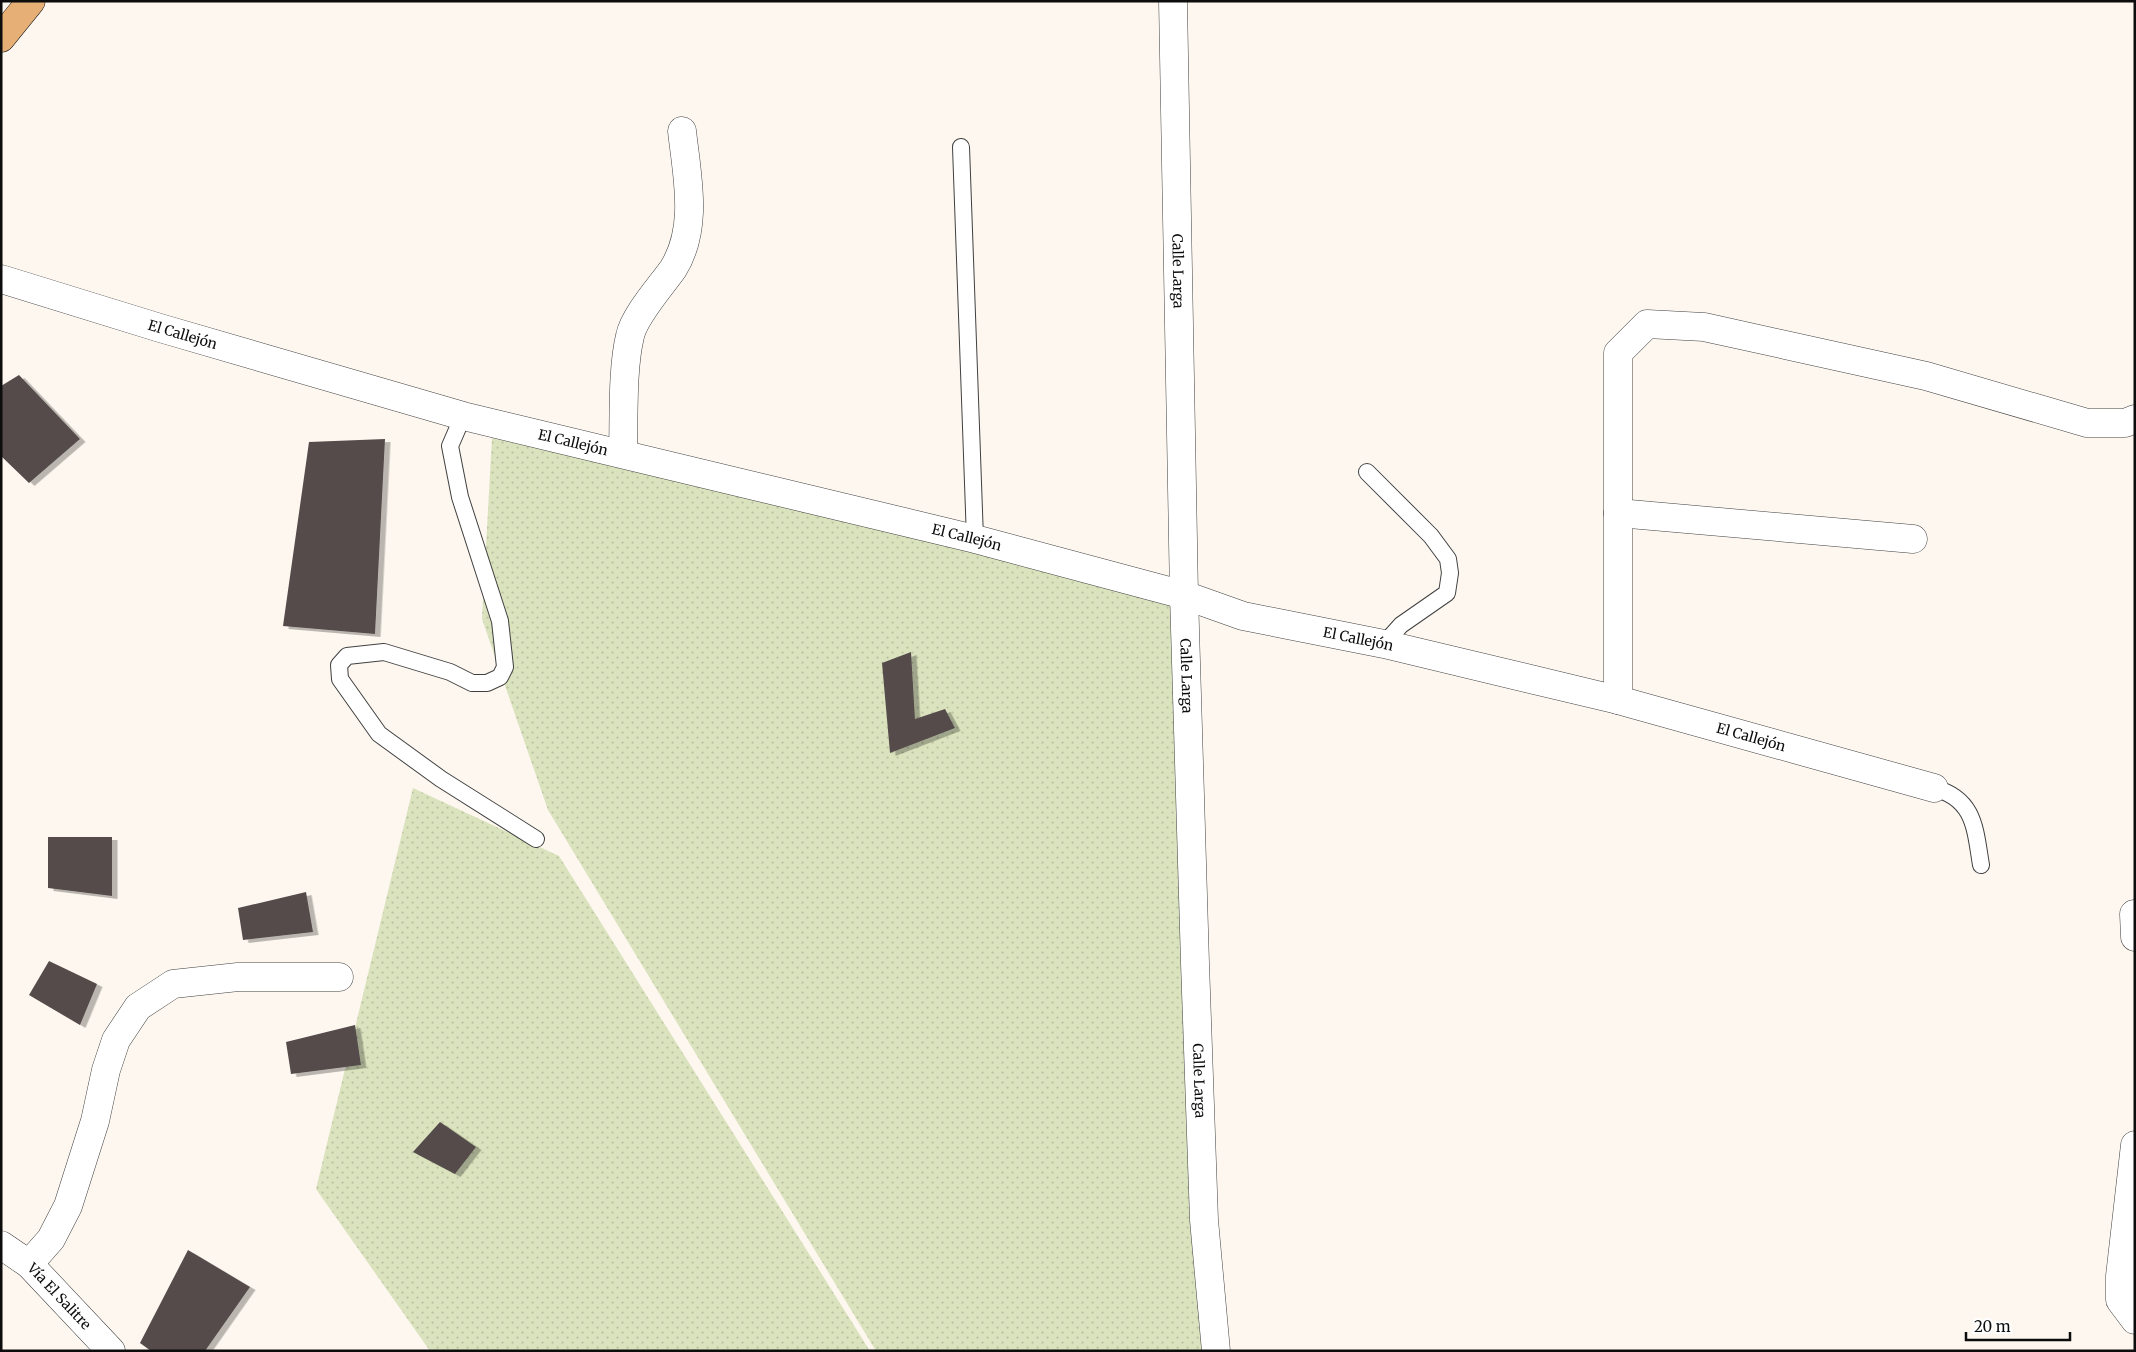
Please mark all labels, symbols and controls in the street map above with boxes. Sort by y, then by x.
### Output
street label: Calle Larga [1168,233,1188,309]
street label: El Callejón [146,316,219,353]
street label: El Callejón [536,425,610,459]
street label: El Callejón [930,520,1004,555]
street label: El Callejón [1322,623,1395,655]
street label: Calle Larga [1176,638,1197,714]
street label: El Callejón [1714,719,1788,755]
street label: Calle Larga [1189,1043,1209,1119]
street label: Vía El Salitre [23,1258,95,1333]
scale bar [1966,1310,2070,1342]
text: 20 m [1974,1317,2011,1336]

